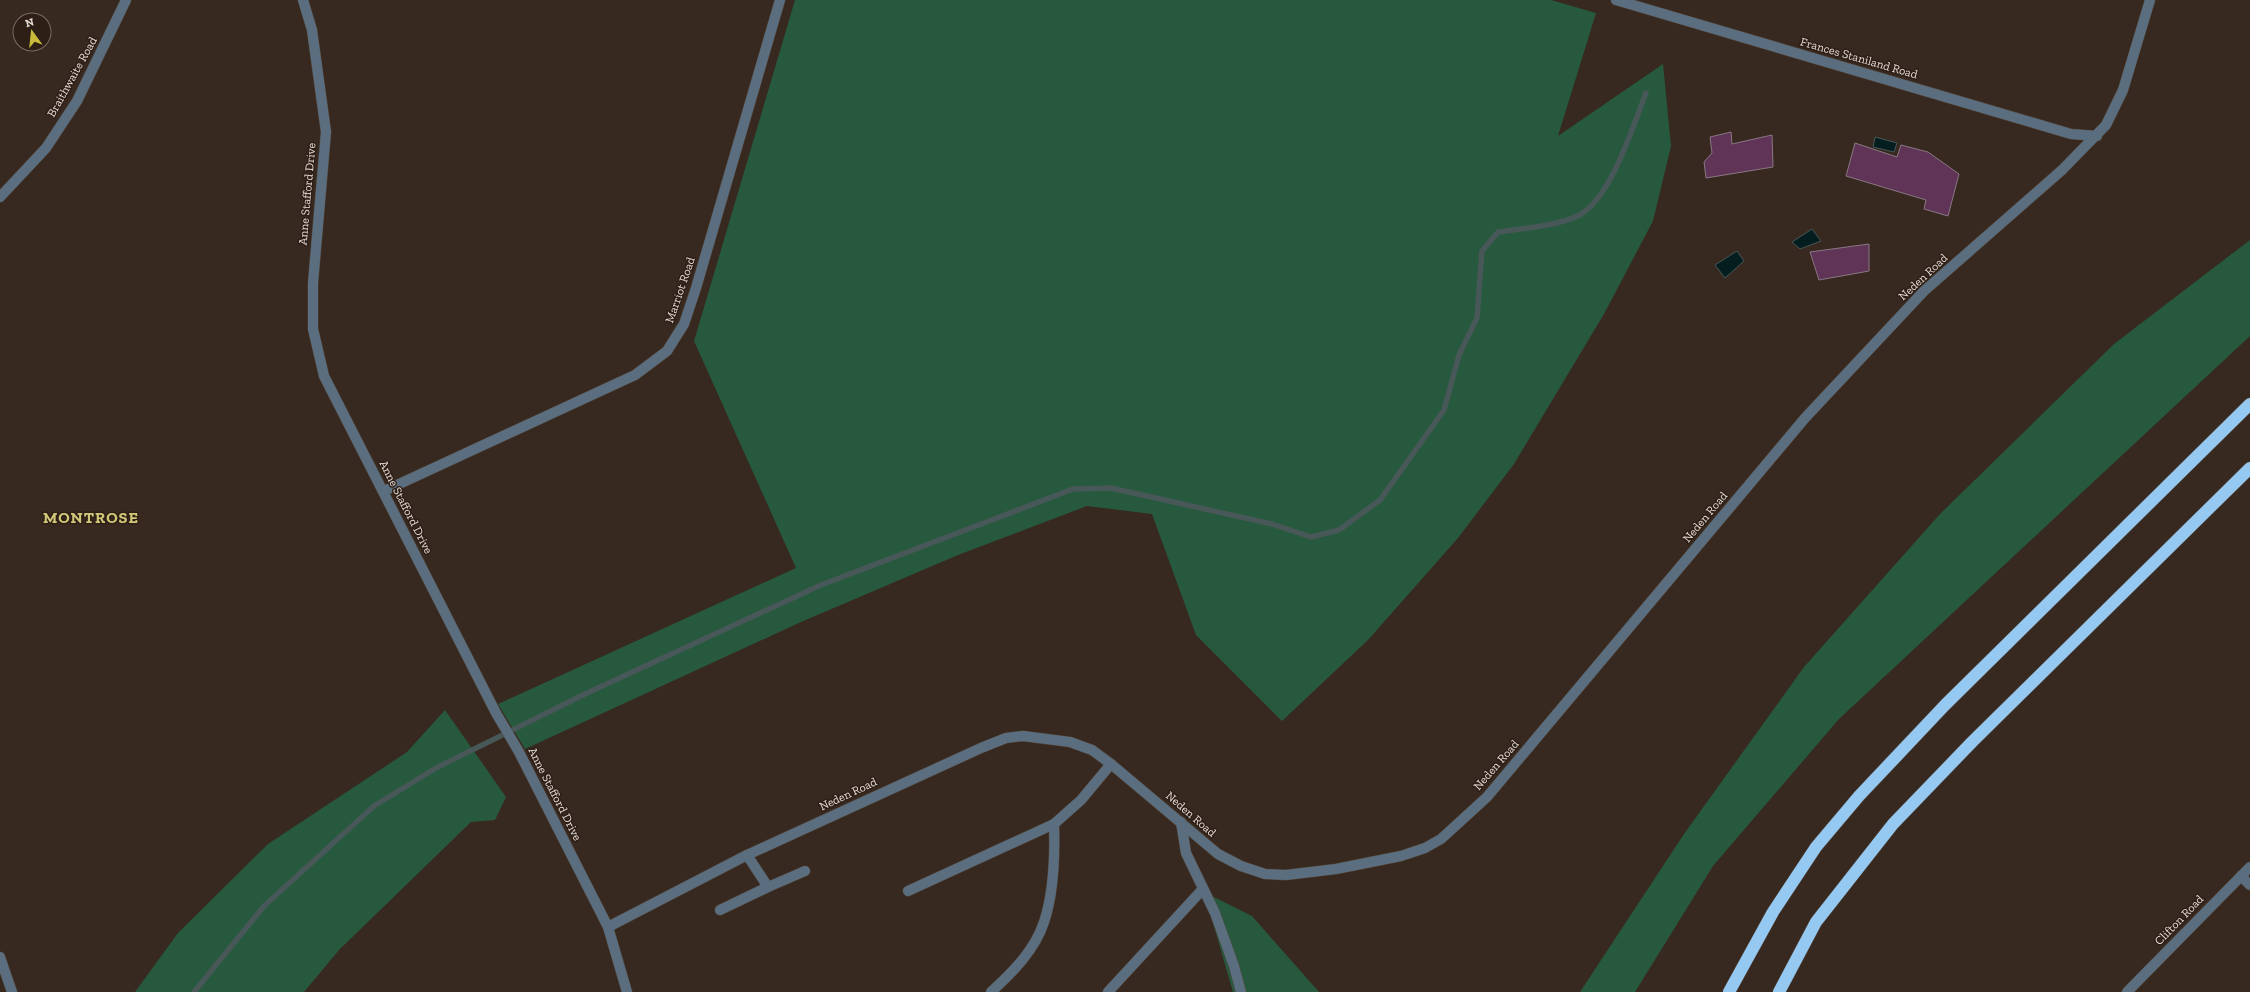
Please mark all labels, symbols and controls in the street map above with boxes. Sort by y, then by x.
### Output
north arrow [12,12,52,52]
text: N [24,15,36,30]
street label: Braithwaite Road [44,34,100,119]
street label: Frances Staniland Road [1799,35,1920,82]
street label: Anne Stafford Drive [296,142,318,246]
street label: Neden Road [1896,251,1951,303]
street label: Marriot Road [662,255,698,325]
street label: Anne Stafford Drive [376,458,436,556]
street label: Neden Road [1680,488,1731,545]
district label: MONTROSE [43,508,139,527]
street label: Neden Road [1470,737,1522,793]
street label: Anne Stafford Drive [525,745,585,843]
street label: Neden Road [817,774,879,813]
street label: Neden Road [1163,788,1219,840]
street label: Clifton Road [2152,892,2207,948]

